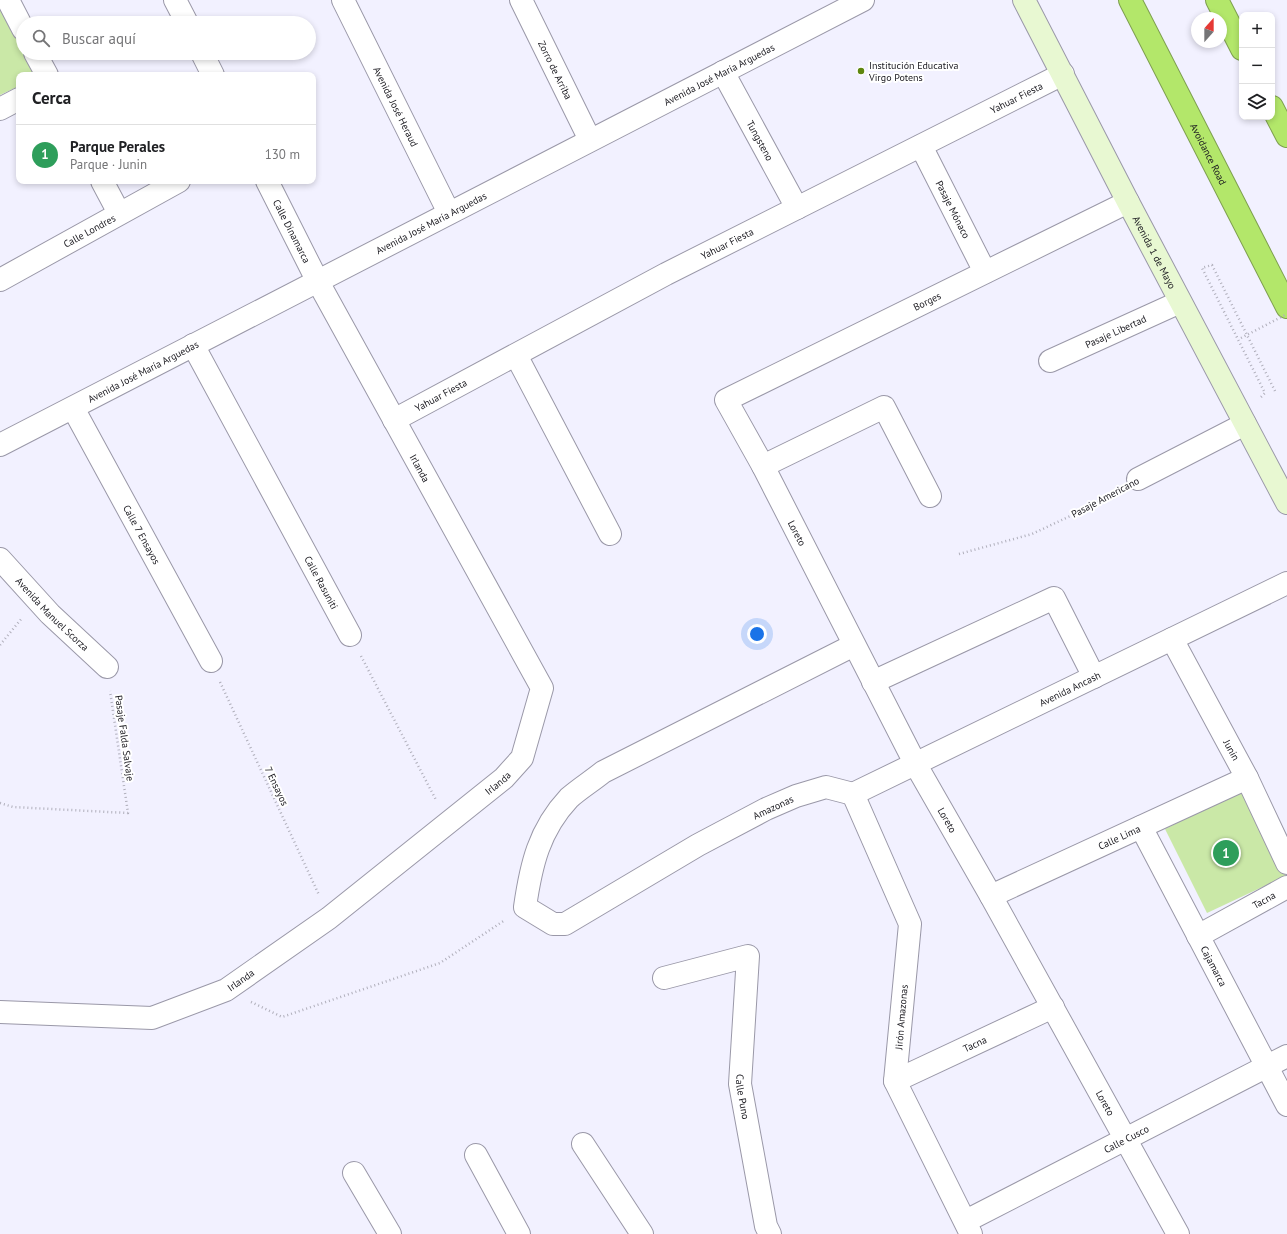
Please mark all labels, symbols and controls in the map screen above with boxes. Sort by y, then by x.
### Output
north arrow [1191,12,1227,48]
map controls [1239,12,1275,120]
button: + [1239,12,1275,48]
search box [16,16,316,60]
icon: search [30,27,52,49]
text: Buscar aquí [62,29,136,48]
street label: Zorro de Arriba [535,39,575,102]
street label: Avenida José María Arguedas [662,41,777,109]
button: − [1239,48,1275,84]
place label: Institución Educativa Virgo Potens [868,59,959,84]
street label: Avenida José Heraud [370,65,421,149]
marker: Institución Educativa Virgo Potens [856,66,866,76]
street label: Yahuar Fiesta [988,79,1045,117]
button: layers [1239,84,1275,120]
text: Cerca [32,87,71,109]
street label: Tungsteno [744,118,776,163]
street label: Avoidance Road [1187,121,1229,187]
text: Parque Perales [70,137,165,156]
text: 1 [41,146,49,163]
text: 130 m [265,146,300,163]
text: Parque · Junin [70,156,147,173]
street label: Pasaje Mónaco [933,178,973,241]
street label: Avenida José María Arguedas [374,189,489,257]
street label: Calle Dinamarca [270,197,313,265]
street label: Calle Londres [61,211,118,251]
street label: Avenida 1 de Mayo [1130,214,1179,291]
street label: Yahuar Fiesta [699,225,756,262]
street label: Borges [911,289,943,314]
street label: Pasaje Libertad [1083,312,1148,351]
street label: Avenida José María Arguedas [86,338,201,406]
street label: Yahuar Fiesta [413,376,469,415]
street label: Irlanda [407,452,433,485]
street label: Pasaje Americano [1069,474,1141,521]
street label: Calle 7 Ensayos [120,503,163,567]
street label: Loreto [785,518,809,548]
street label: Calle Rasuniti [301,554,341,612]
street label: Avenida Manuel Scorza [13,575,92,654]
your location [747,624,767,644]
street label: Avenida Ancash [1037,669,1103,710]
street label: Pasaje Falda Salvaje [112,694,137,782]
street label: Junin [1220,736,1242,763]
street label: 7 Ensayos [262,765,291,808]
street label: Irlanda [482,769,514,798]
street label: Amazonas [751,792,796,822]
street label: Loreto [935,805,959,835]
street label: Calle Lima [1096,822,1142,853]
pin: 1 [1213,838,1239,868]
street label: Tacna [1250,889,1278,912]
street label: Cajamarca [1198,944,1230,989]
street label: Irlanda [225,966,257,994]
street label: Jirón Amazonas [892,984,911,1051]
street label: Tacna [961,1033,989,1055]
street label: Calle Puno [733,1074,752,1120]
street label: Loreto [1093,1088,1117,1118]
street label: Calle Cusco [1102,1122,1151,1156]

